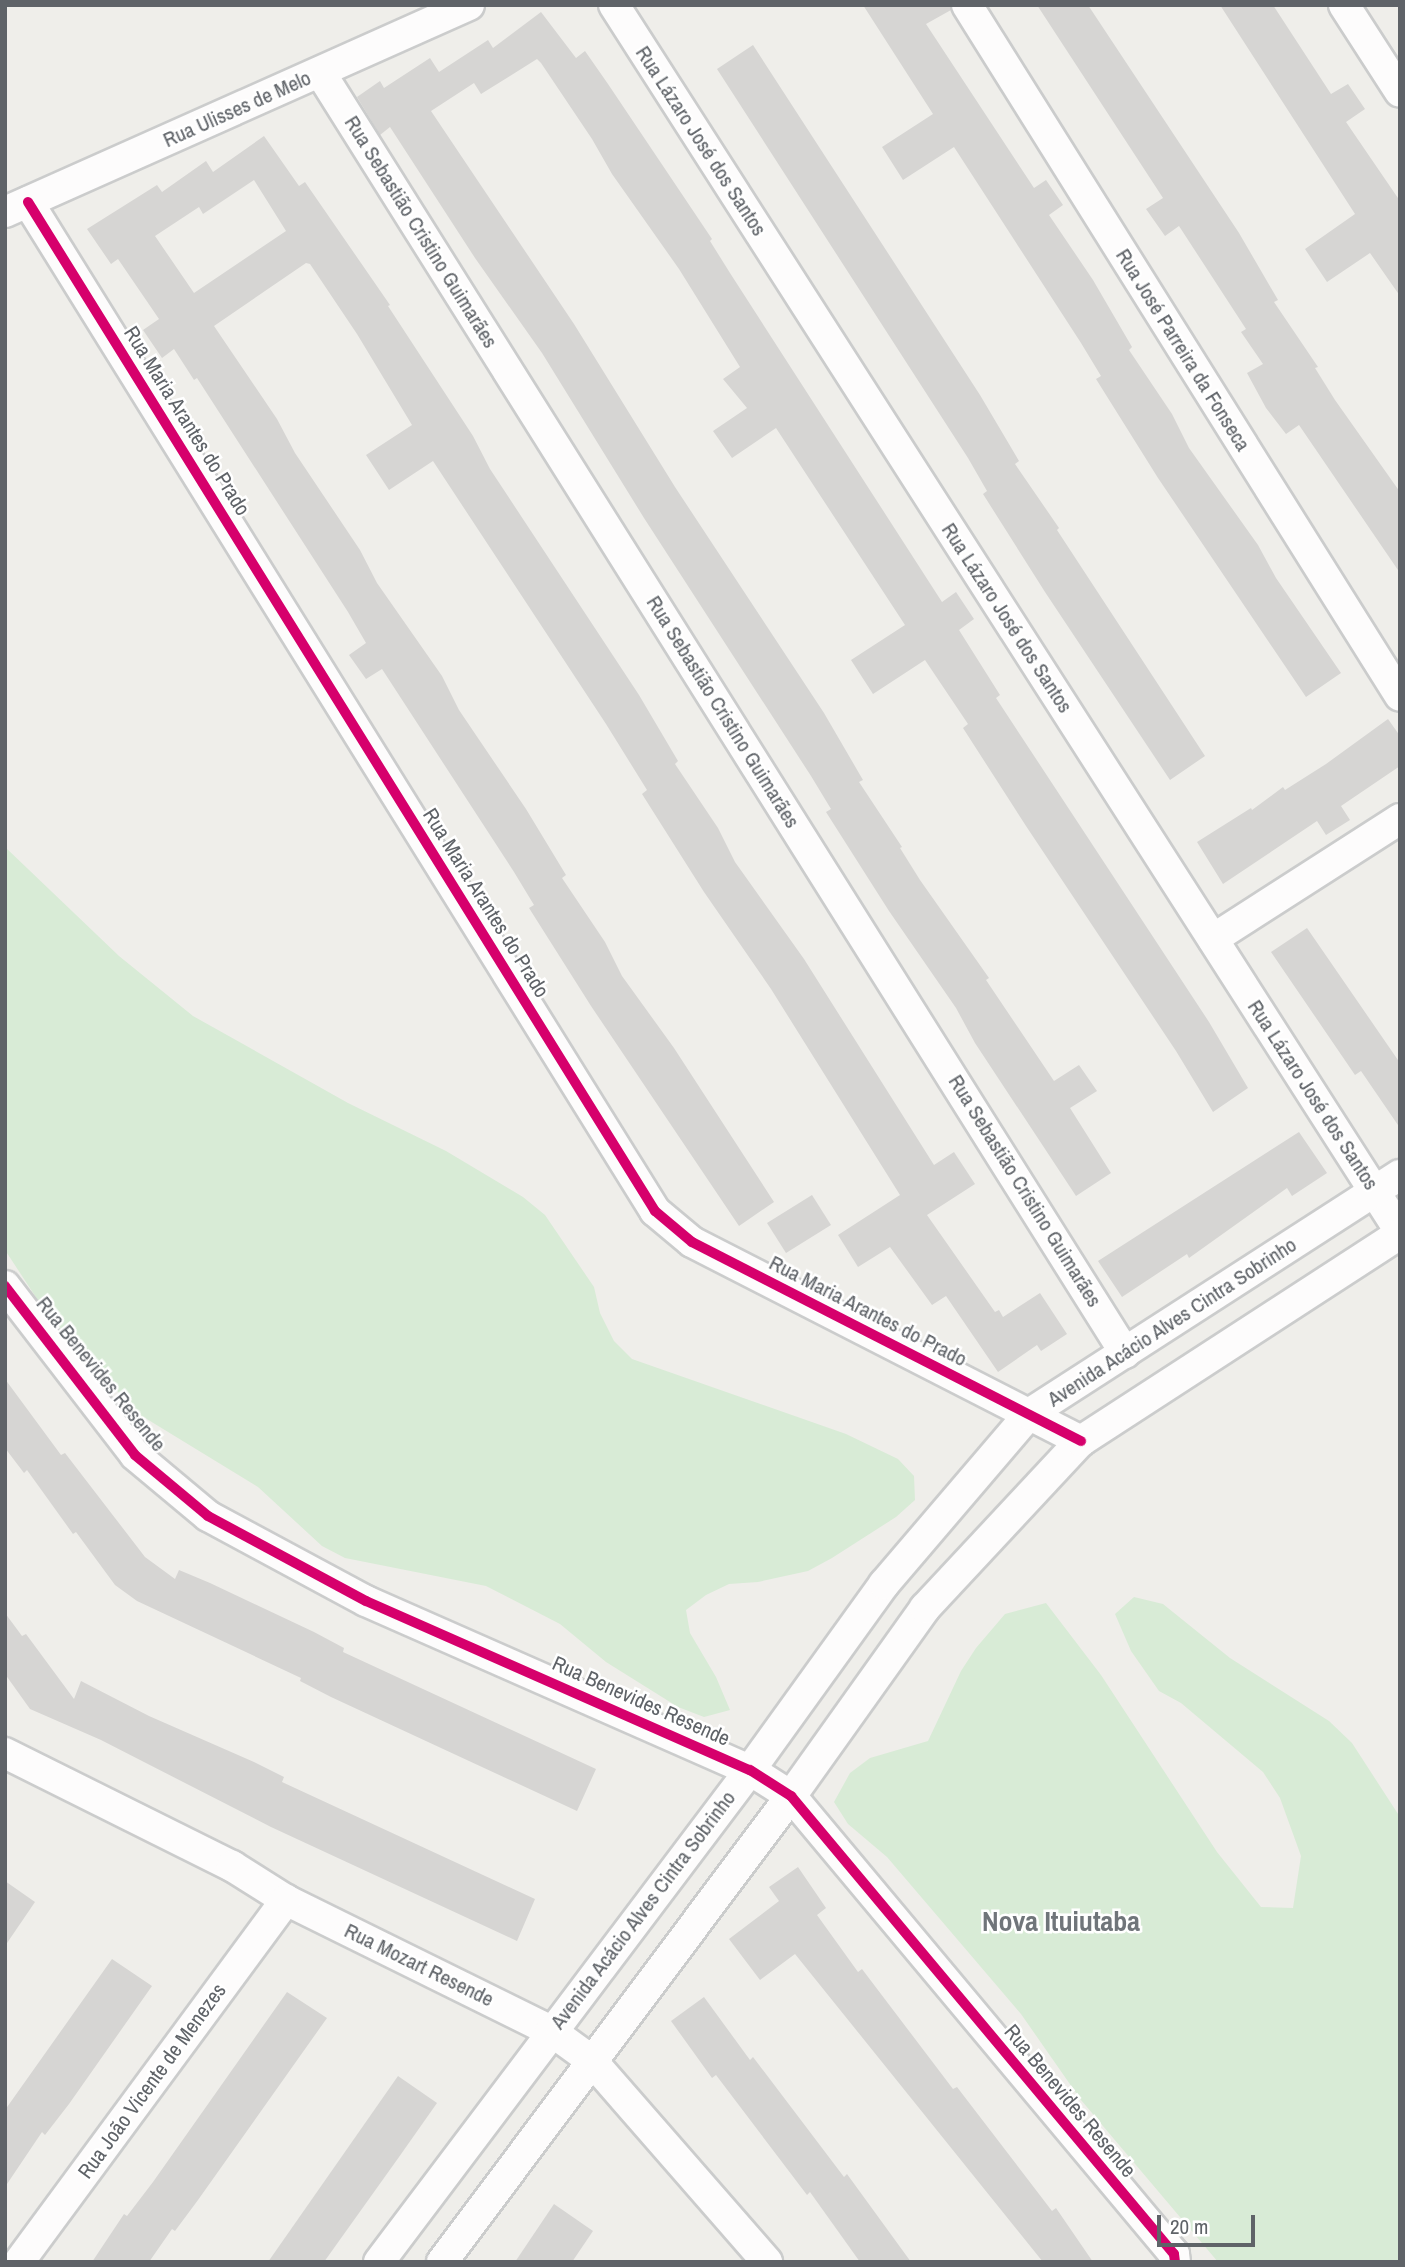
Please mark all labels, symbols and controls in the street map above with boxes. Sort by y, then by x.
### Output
street label: Rua Lázaro José dos Santos [630,41,772,241]
street label: Rua Ulisses de Melo [159,65,315,153]
street label: Rua Sebastião Cristino Guimarães [339,111,503,353]
street label: Rua José Parreira da Fonseca [1110,244,1256,456]
street label: Rua Maria Arantes do Prado [118,321,256,521]
street label: Rua Lázaro José dos Santos [936,518,1078,718]
street label: Rua Sebastião Cristino Guimarães [641,591,805,833]
street label: Rua Maria Arantes do Prado [417,803,555,1003]
street label: Rua Lázaro José dos Santos [1242,995,1384,1195]
street label: Rua Sebastião Cristino Guimarães [943,1070,1107,1312]
street label: Avenida Acácio Alves Cintra Sobrinho [1042,1231,1302,1413]
street label: Rua Maria Arantes do Prado [765,1250,971,1372]
street label: Rua Benevides Resende [31,1292,171,1456]
street label: Rua Benevides Resende [548,1651,734,1751]
street label: Avenida Acácio Alves Cintra Sobrinho [545,1785,741,2035]
district label: Nova Ituiutaba [982,1904,1140,1938]
street label: Rua Mozart Resende [340,1918,498,2012]
street label: Rua João Vicente de Menezes [73,1978,231,2184]
street label: Rua Benevides Resende [999,2020,1141,2182]
scale bar [1160,2200,1258,2244]
text: 20 m [1170,2212,1208,2241]

